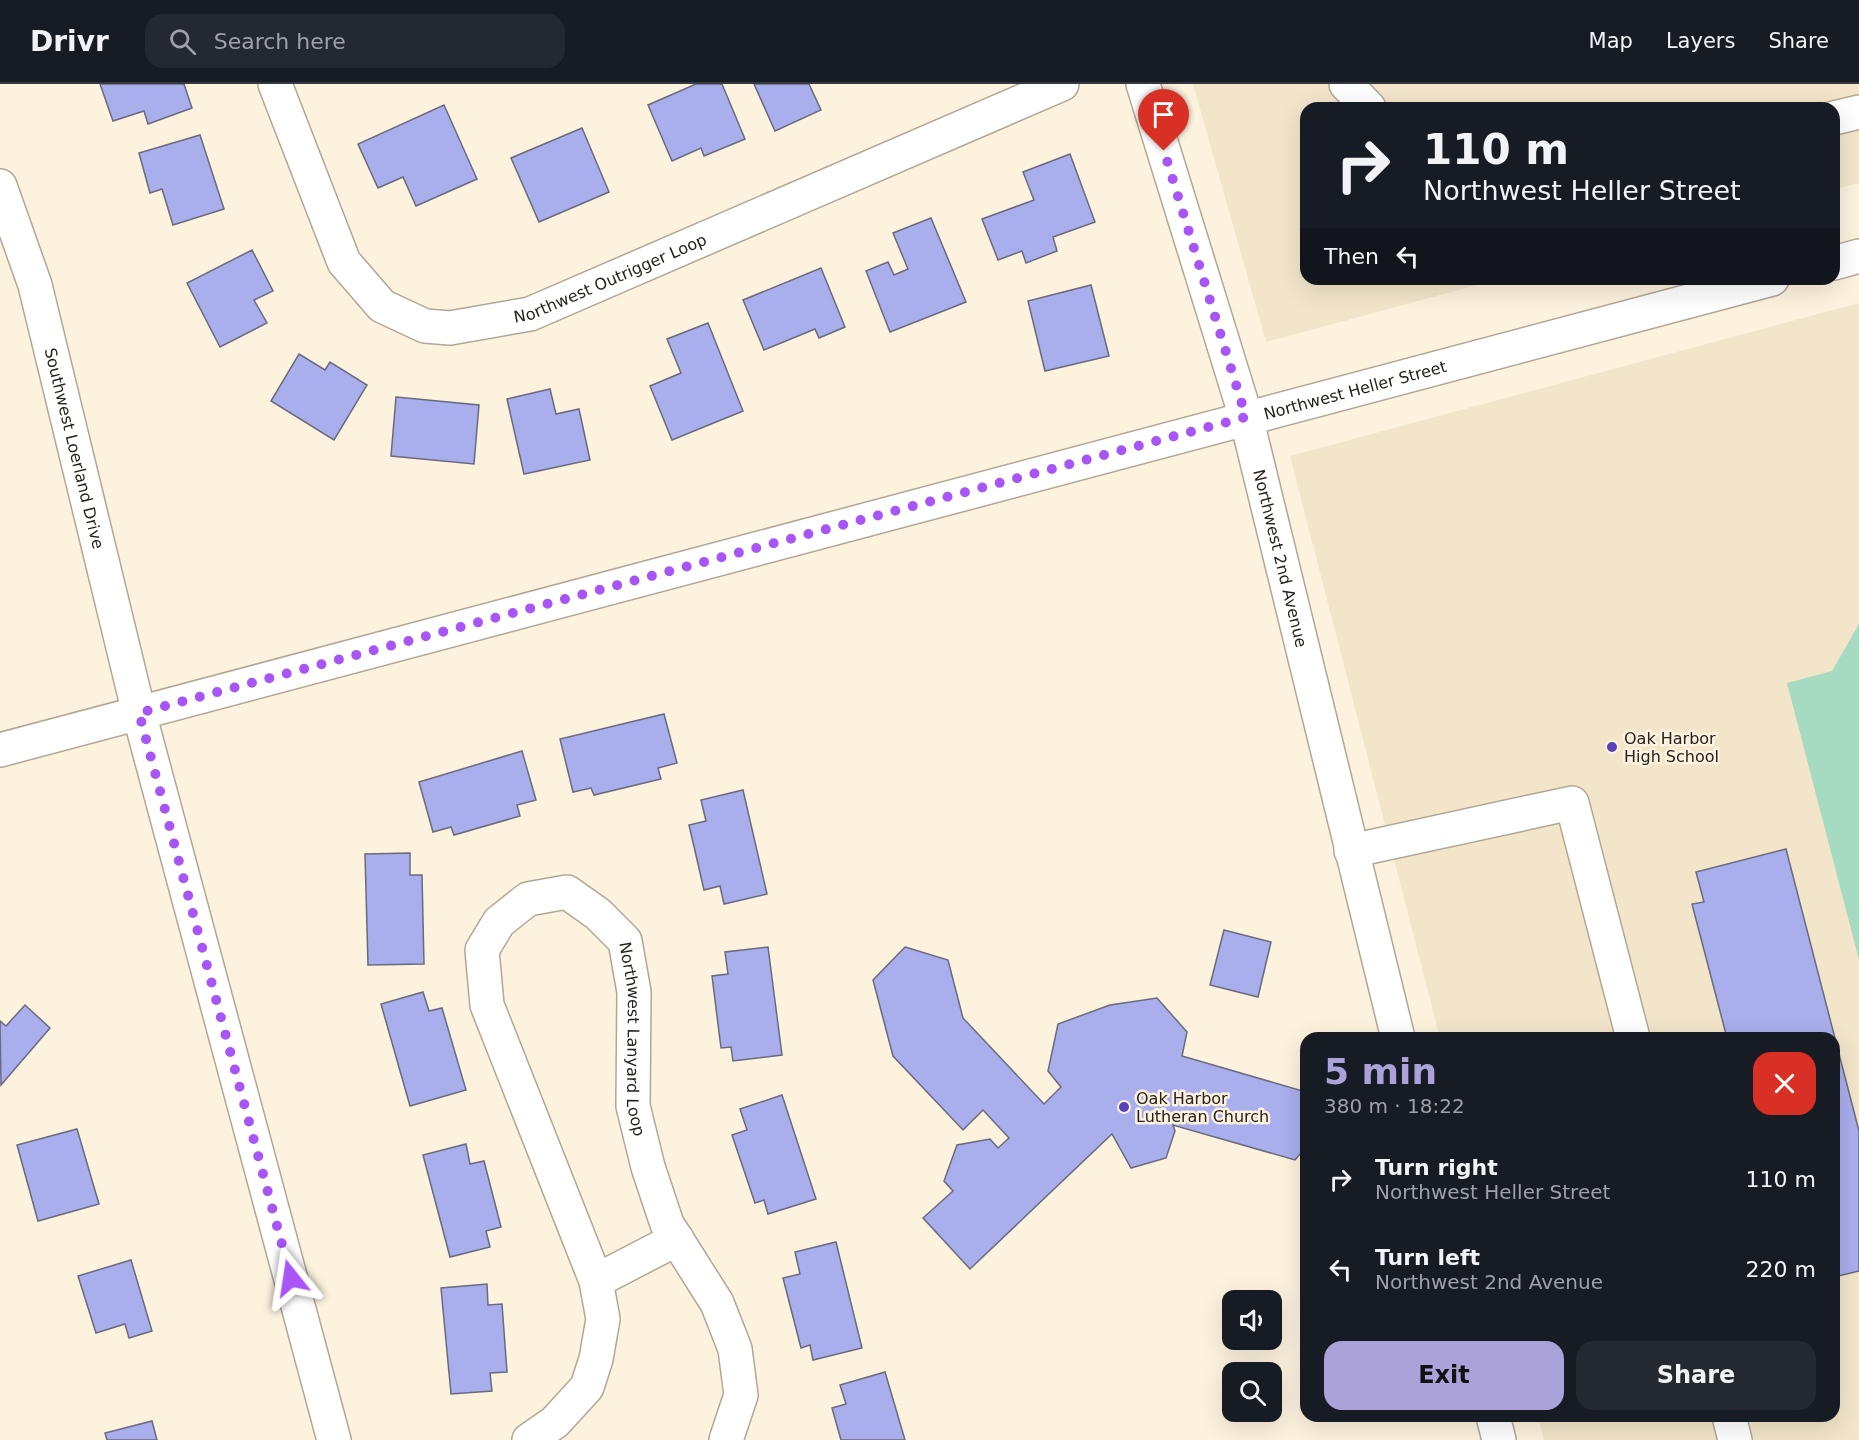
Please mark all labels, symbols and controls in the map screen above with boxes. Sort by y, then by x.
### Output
search box [145,14,565,68]
text: Drivr [30,25,109,58]
icon: search [166,25,199,58]
text: Search here [214,29,346,54]
text: Map [1589,29,1633,53]
text: Layers [1666,29,1735,53]
text: Share [1768,29,1829,53]
pin [1138,89,1189,151]
icon: arrive [1147,98,1180,131]
text: 110 m [1423,125,1569,174]
icon: right [1324,126,1402,204]
text: Northwest Heller Street [1423,175,1741,206]
street label: Northwest Outrigger Loop [512,230,709,327]
icon: left [1391,240,1424,273]
text: Then [1324,244,1379,269]
street label: Southwest Loerland Drive [41,346,108,551]
street label: Northwest Heller Street [1262,357,1449,424]
street label: Northwest 2nd Avenue [1249,468,1311,649]
place label: Oak Harbor High School [1624,729,1719,766]
marker: Oak Harbor High School [1605,740,1619,754]
street label: Northwest Lanyard Loop [615,940,649,1138]
text: 5 min [1324,1051,1437,1092]
button: close [1753,1052,1816,1115]
place label: Oak Harbor Lutheran Church [1136,1089,1269,1126]
text: 380 m · 18:22 [1324,1094,1465,1118]
marker: Oak Harbor Lutheran Church [1117,1100,1131,1114]
text: Turn right [1375,1155,1498,1180]
icon: right [1324,1163,1357,1196]
text: 110 m [1746,1167,1816,1192]
text: Northwest Heller Street [1375,1180,1610,1204]
text: Turn left [1375,1245,1480,1270]
position arrow [259,1246,323,1310]
icon: left [1324,1253,1357,1286]
text: 220 m [1746,1257,1816,1282]
text: Northwest 2nd Avenue [1375,1270,1603,1294]
map controls [1222,1290,1282,1422]
button: sound [1222,1290,1282,1350]
button: Exit [1324,1341,1564,1410]
button: Share [1576,1341,1816,1410]
button: search [1222,1362,1282,1422]

